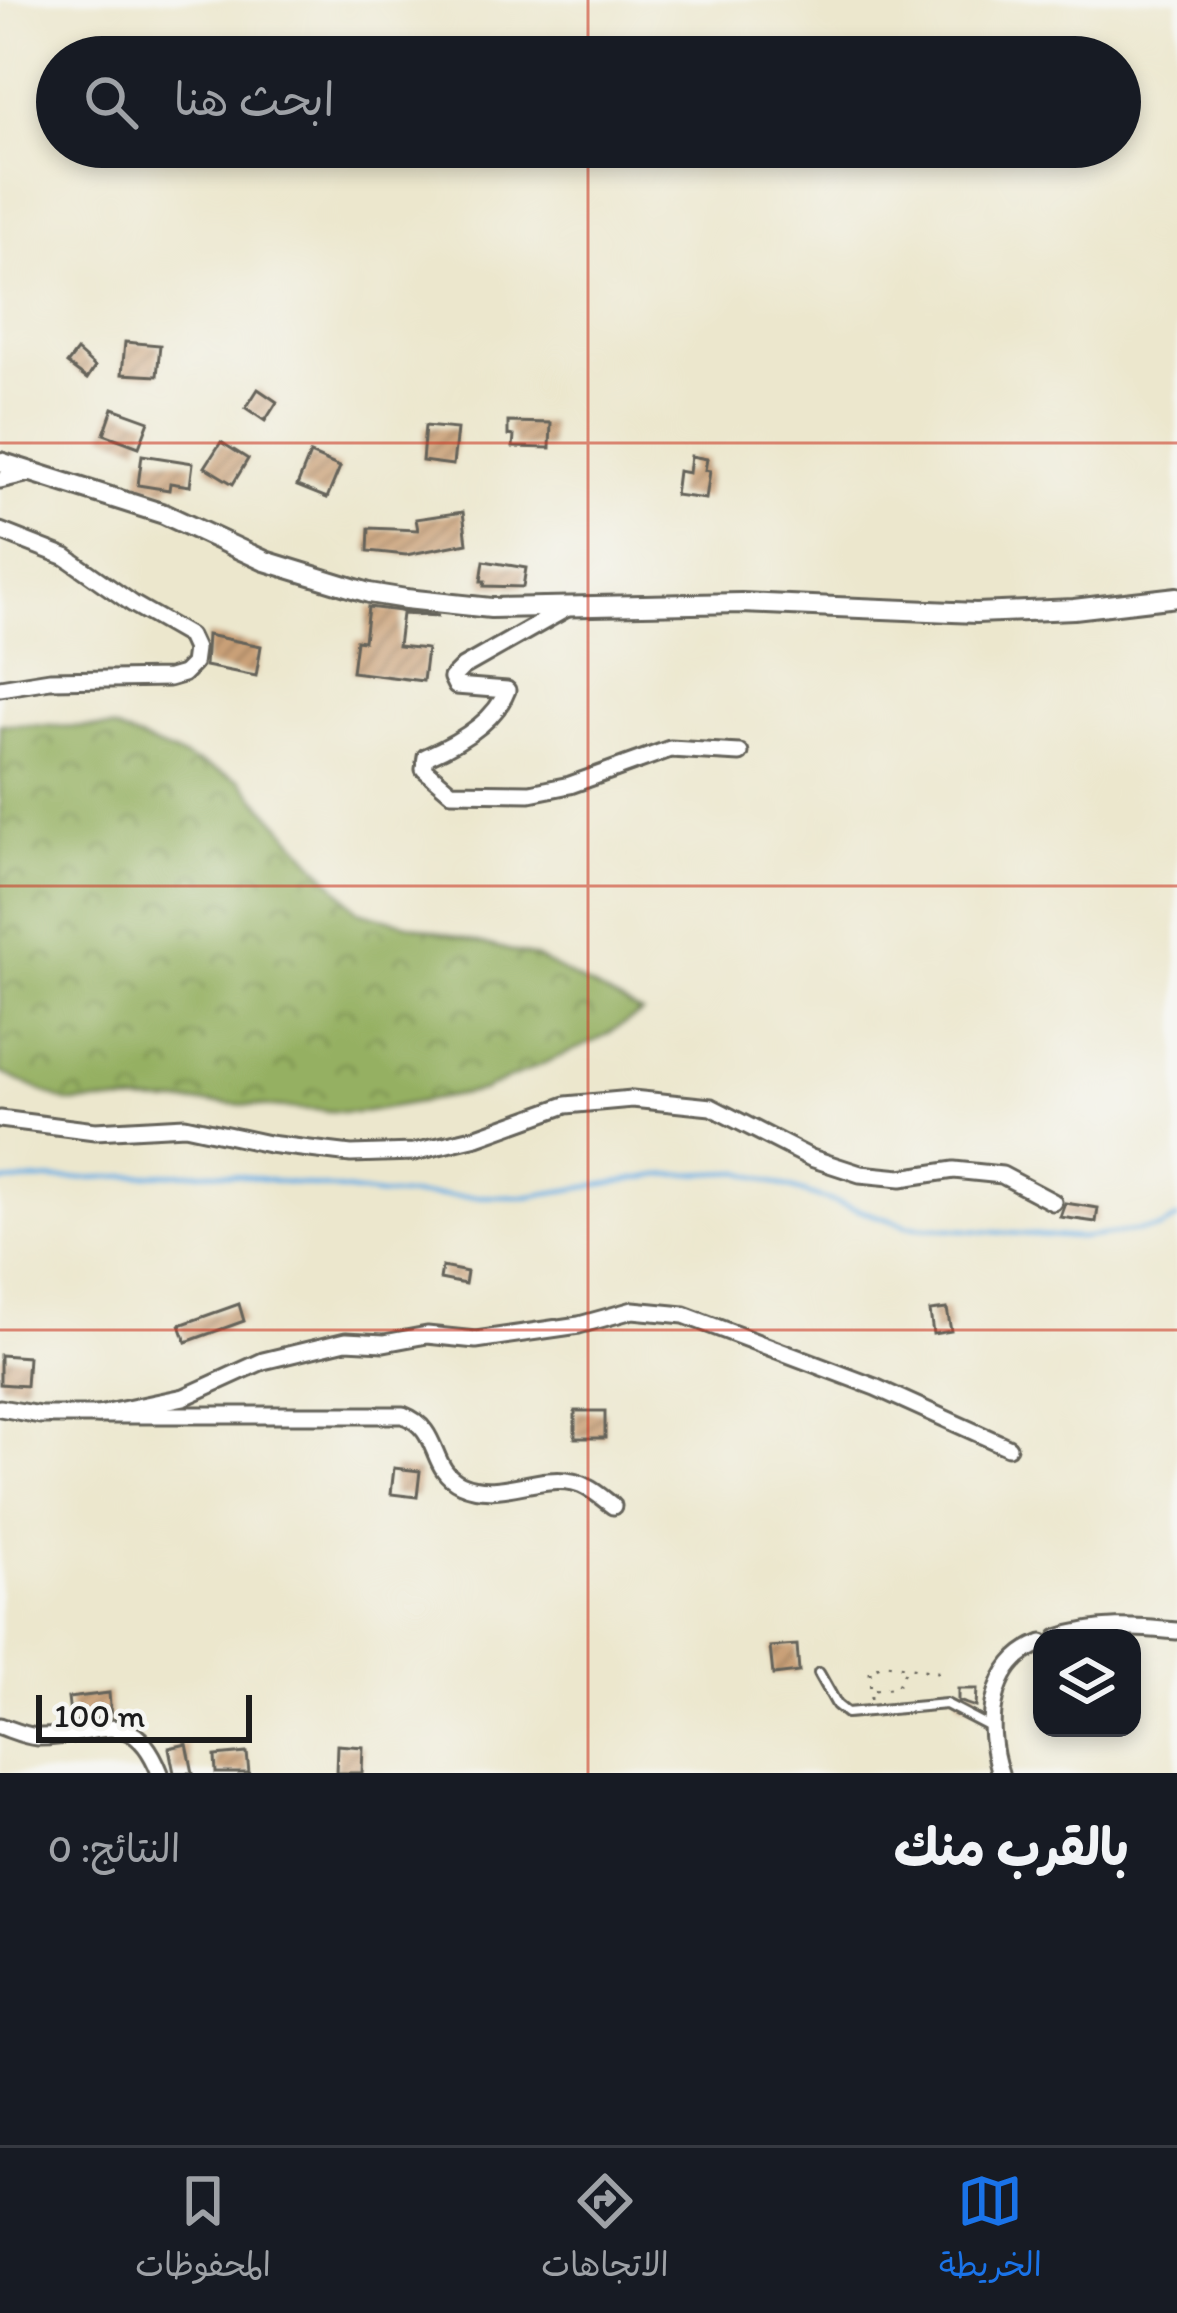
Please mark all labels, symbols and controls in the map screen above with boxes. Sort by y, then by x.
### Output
search box [36,36,1141,168]
icon: search [78,69,144,135]
text: ابحث هنا [174,72,335,126]
map controls [1033,1629,1141,1737]
button: layers [1033,1629,1141,1737]
scale bar [36,1689,252,1742]
text: 100 m [54,1696,145,1735]
text: بالقرب منك [894,1817,1129,1878]
text: النتائج: 0 [48,1825,180,1872]
tab: المحفوظات [135,2168,271,2294]
tab: الاتجاهات [541,2168,669,2294]
tab: الخريطة [939,2168,1042,2294]

